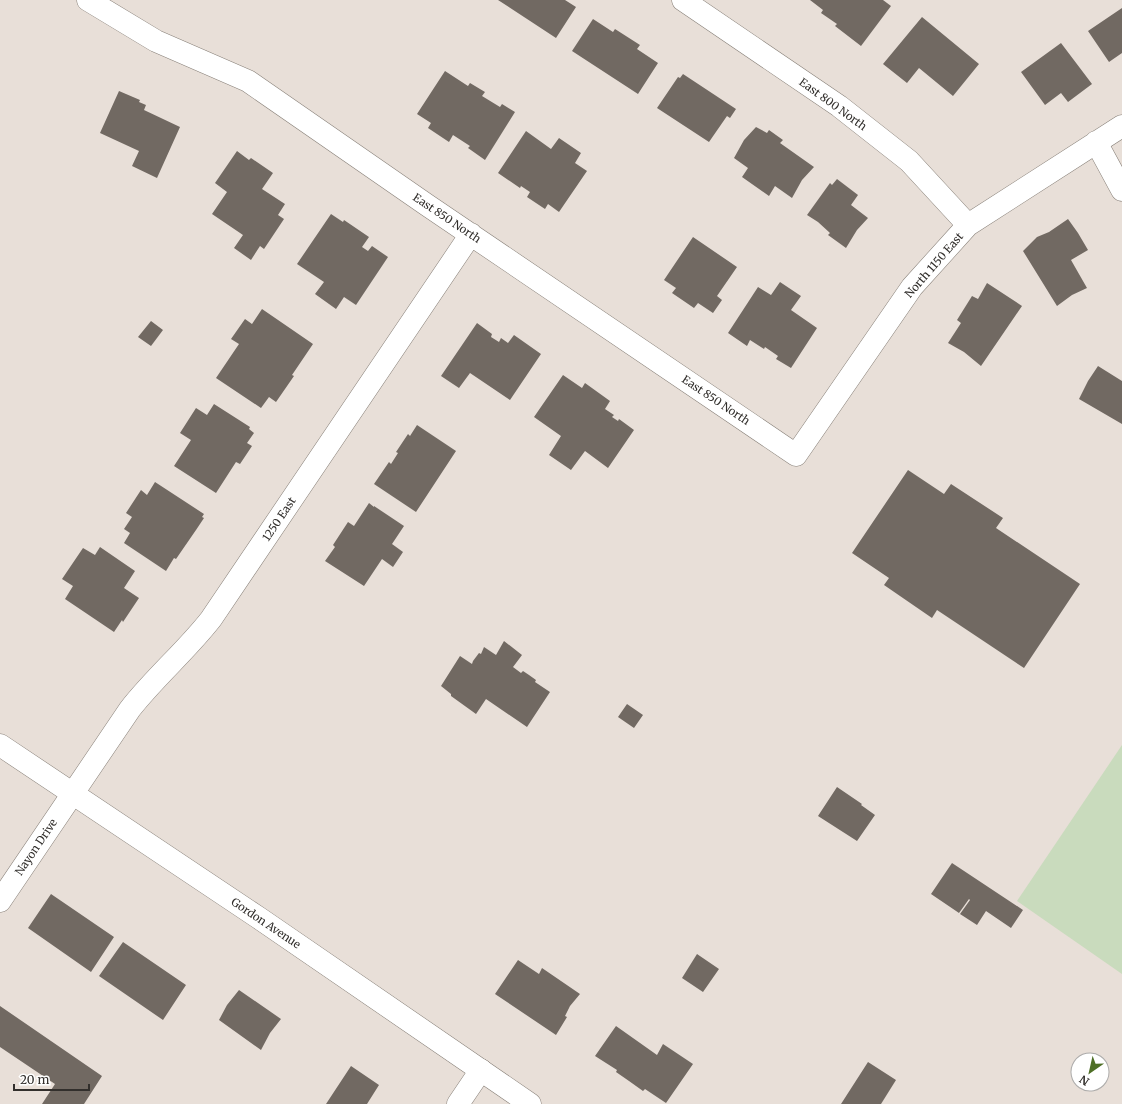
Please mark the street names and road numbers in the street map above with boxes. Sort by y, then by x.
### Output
street label: East 800 North [796,75,870,134]
street label: East 850 North [410,190,484,246]
street label: North 1150 East [902,229,967,301]
street label: East 850 North [679,372,753,428]
street label: 1250 East [259,494,299,544]
street label: Nayon Drive [12,816,60,878]
street label: Gordon Avenue [229,895,304,952]

